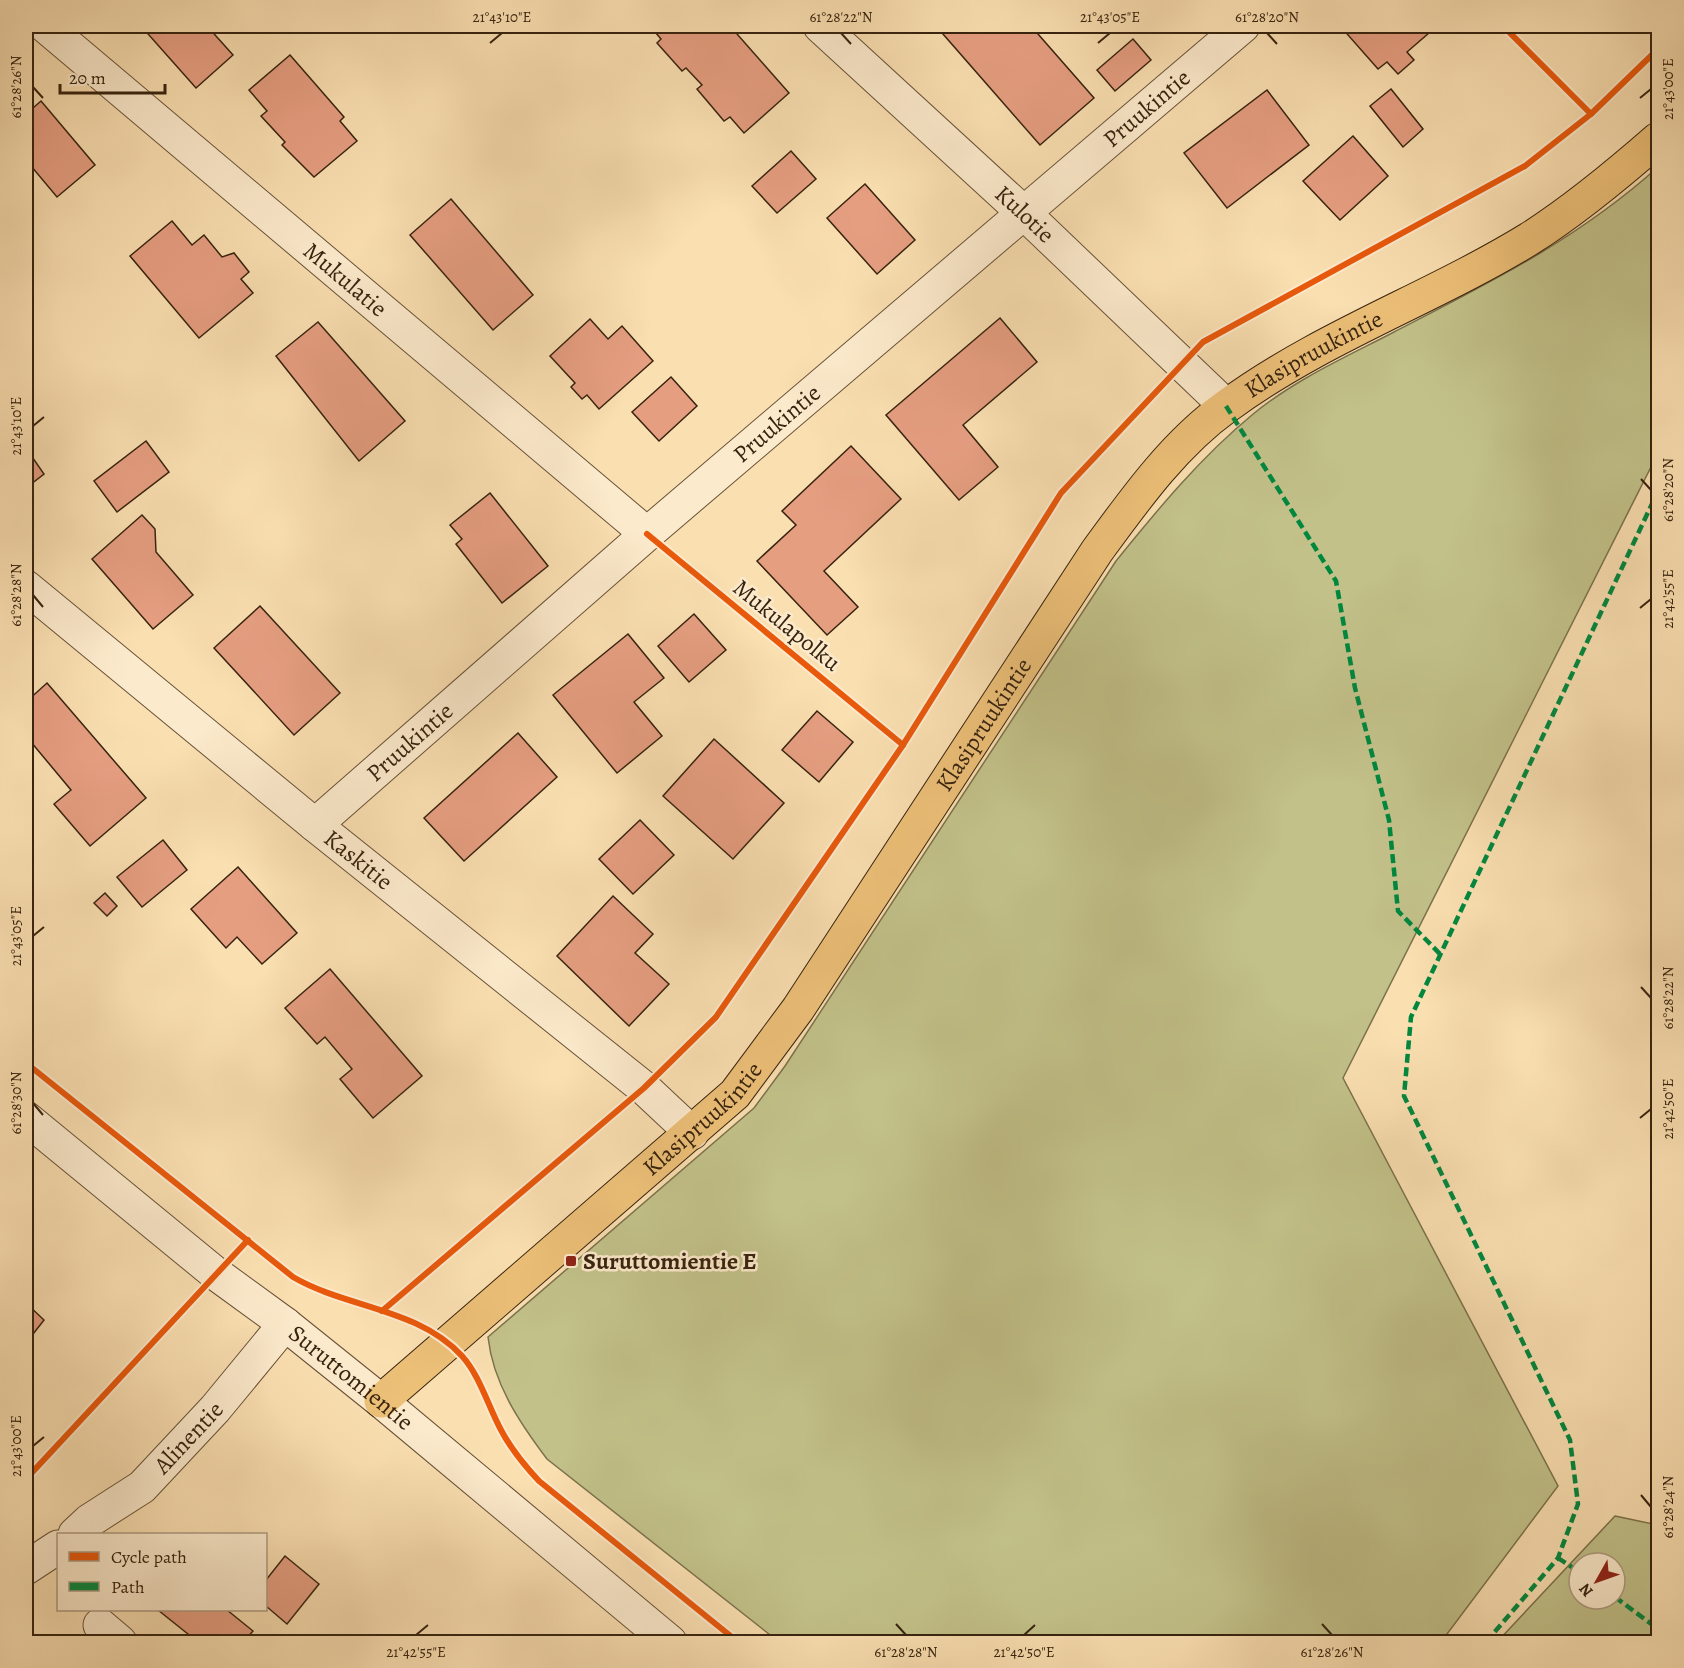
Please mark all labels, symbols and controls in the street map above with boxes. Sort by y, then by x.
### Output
text: 21°43'10"E [473,7,531,27]
text: 61°28'22"N [809,7,873,27]
text: 21°43'05"E [1080,7,1140,27]
text: 61°28'20"N [1235,7,1299,27]
text: 61°28'26"N [6,55,26,118]
scale bar [60,57,165,95]
text: 21°43'00"E [1658,58,1678,120]
street label: Pruukintie [1096,62,1197,155]
text: 20 m [69,66,106,90]
street label: Kulotie [988,178,1062,250]
street label: Mukulatie [297,235,394,324]
street label: Klasipruukintie [1238,303,1388,405]
street label: Pruukintie [726,377,827,470]
text: 21°43'10"E [6,397,26,455]
text: 61°28'20"N [1658,458,1678,522]
text: 61°28'28"N [6,563,26,627]
text: 21°42'55"E [1658,569,1678,629]
street label: Mukulapolku [726,572,848,678]
street label: Klasipruukintie [928,651,1039,798]
street label: Pruukintie [360,695,460,789]
street label: Kaskitie [317,822,400,897]
text: 21°43'05"E [6,906,26,966]
text: 61°28'22"N [1658,966,1678,1030]
street label: Klasipruukintie [636,1055,769,1183]
text: 61°28'30"N [6,1071,26,1135]
text: 21°42'50"E [1658,1078,1678,1140]
place label: Suruttomientie E [583,1245,757,1277]
marker: Suruttomientie E [564,1254,578,1268]
street label: Suruttomientie [282,1317,420,1438]
street label: Alinentie [146,1395,231,1481]
text: 21°43'00"E [6,1415,26,1477]
text: 61°28'24"N [1658,1475,1678,1538]
legend [57,1533,267,1611]
text: Cycle path [111,1545,187,1569]
north arrow [1567,1551,1627,1611]
text: Path [111,1575,145,1599]
text: N [1574,1578,1598,1602]
text: 21°42'55"E [386,1642,446,1662]
text: 61°28'28"N [874,1642,938,1662]
text: 21°42'50"E [993,1642,1055,1662]
text: 61°28'26"N [1301,1642,1364,1662]

